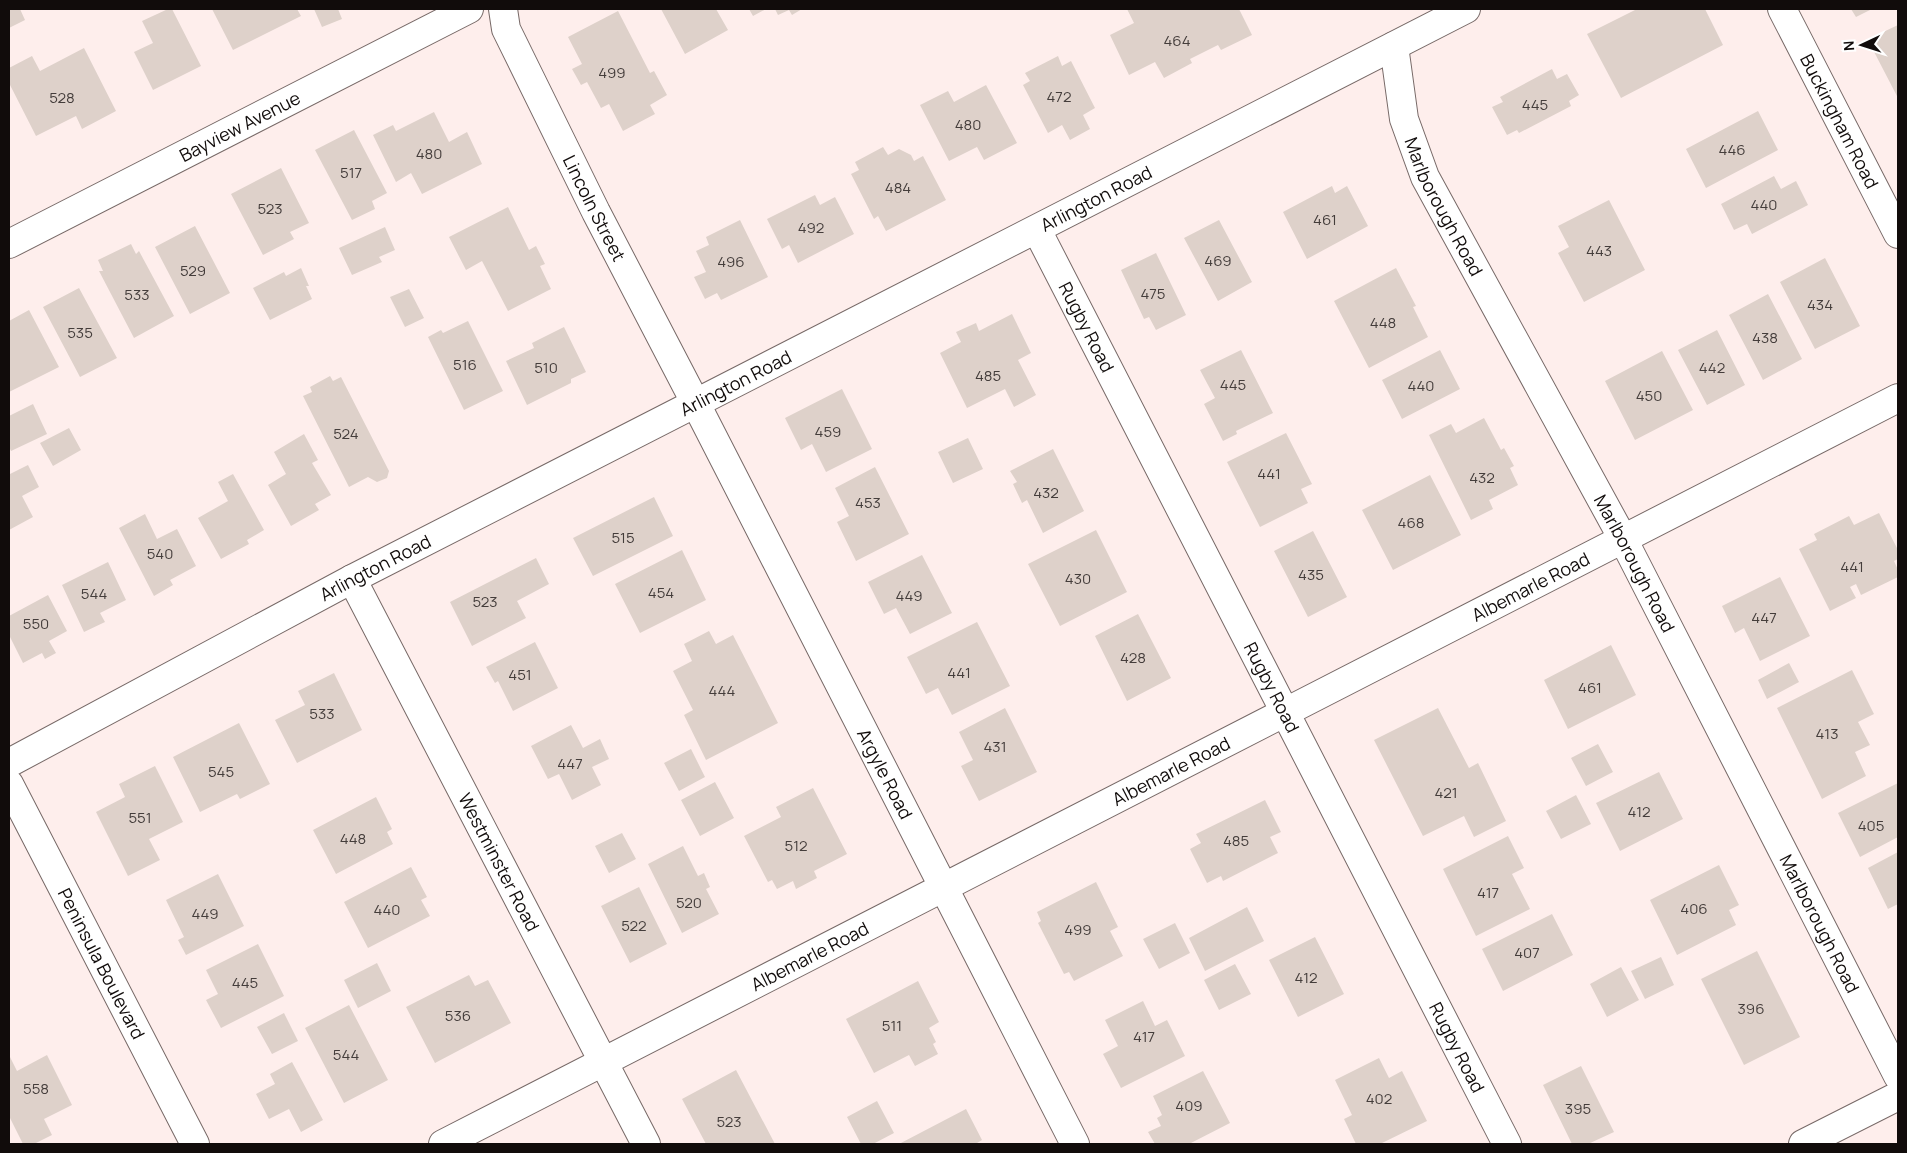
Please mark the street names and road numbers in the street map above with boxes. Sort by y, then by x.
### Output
street label: Buckingham Road [1795,50,1884,192]
street label: Bayview Avenue [175,85,304,167]
street label: Marlborough Road [1400,134,1489,280]
street label: Lincoln Street [558,151,631,265]
street label: Arlington Road [1036,160,1156,237]
street label: Rugby Road [1054,278,1120,376]
street label: Arlington Road [676,344,795,421]
street label: Marlborough Road [1589,490,1681,636]
street label: Arlington Road [315,529,435,606]
street label: Albemarle Road [1467,546,1593,627]
street label: Rugby Road [1239,638,1305,736]
street label: Argyle Road [852,724,919,823]
street label: Albemarle Road [1108,731,1234,811]
street label: Westminster Road [453,789,545,935]
street label: Marlborough Road [1774,850,1865,997]
street label: Peninsula Boulevard [53,884,151,1043]
street label: Albemarle Road [747,916,873,996]
street label: Rugby Road [1424,998,1491,1097]

